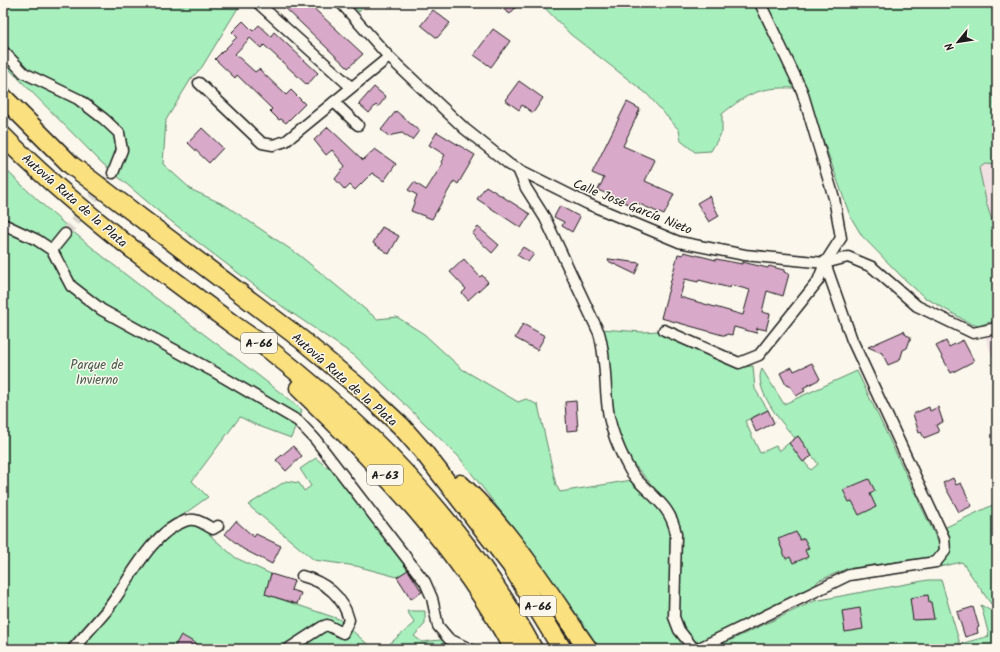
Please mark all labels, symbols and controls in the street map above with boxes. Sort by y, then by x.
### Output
north arrow [938,22,978,62]
text: N [941,39,960,54]
street label: Autovía Ruta de la Plata [16,149,132,253]
street label: Calle José García Nieto [570,174,695,241]
street label: Autovía Ruta de la Plata [286,328,402,432]
road number: A-66 [241,333,277,353]
park label: Parque de Invierno [70,355,124,391]
road number: A-63 [367,465,403,485]
road number: A-66 [520,596,556,616]

